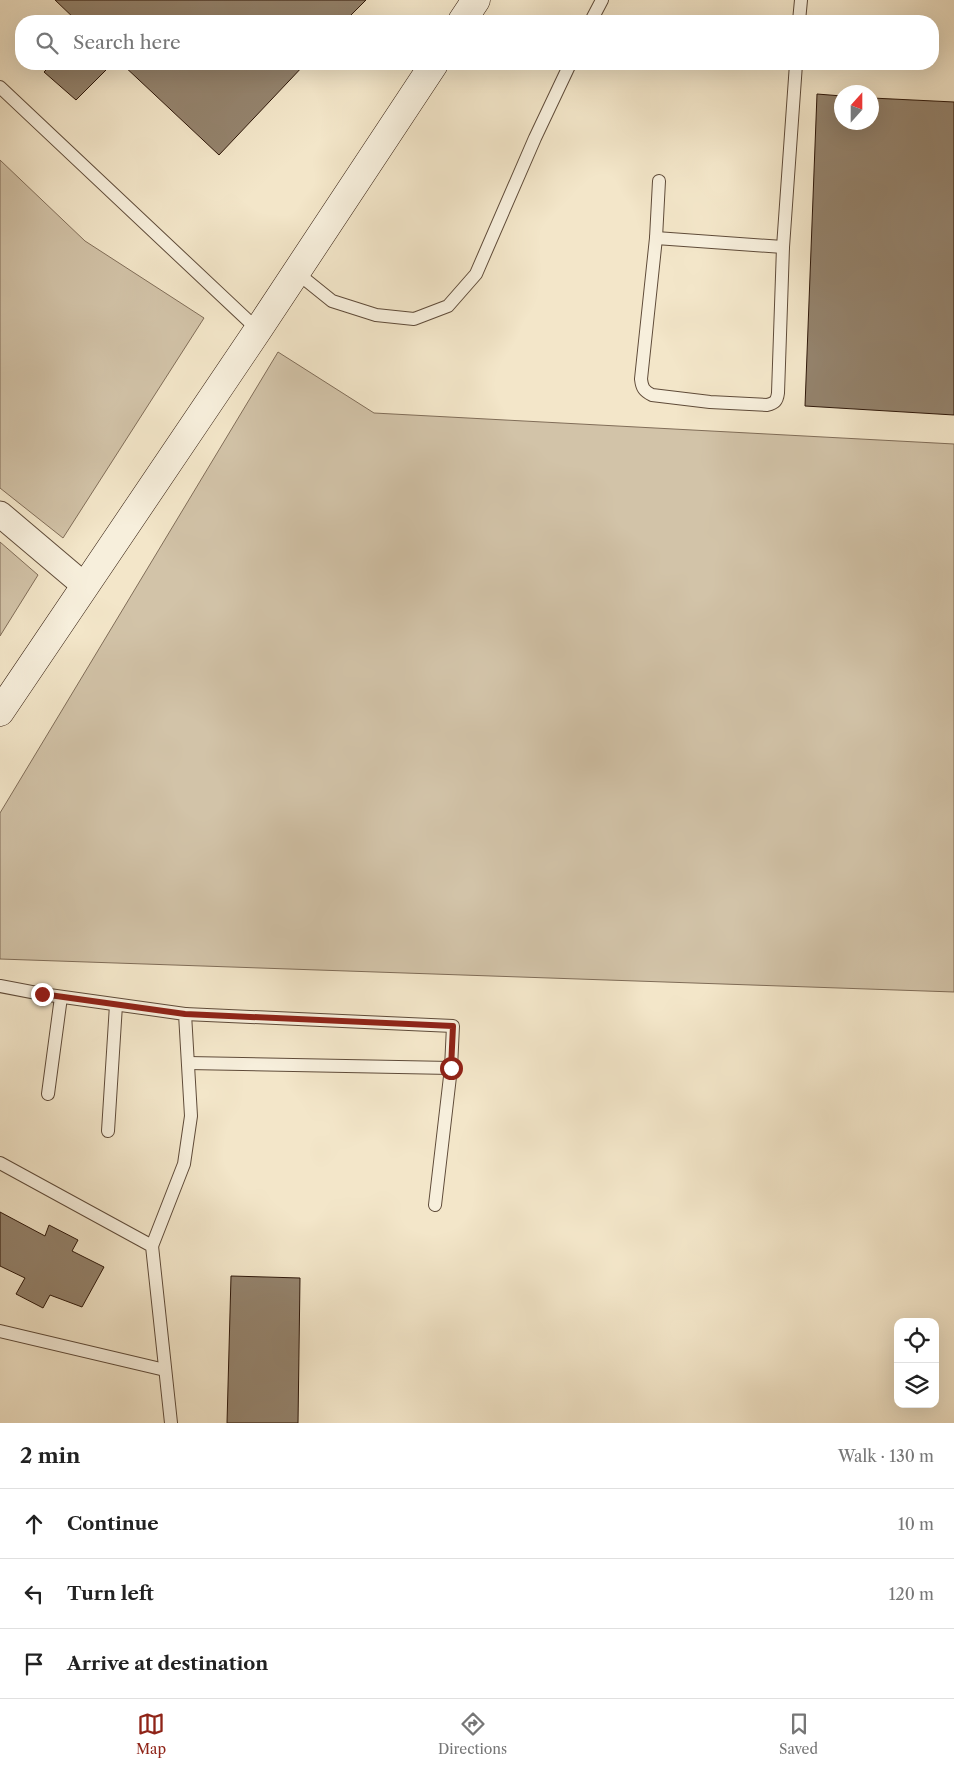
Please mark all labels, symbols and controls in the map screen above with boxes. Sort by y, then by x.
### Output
search box [15,15,939,70]
icon: search [33,29,61,57]
text: Search here [73,31,181,54]
north arrow [834,85,879,130]
route end [31,983,54,1006]
route start [440,1057,463,1080]
map controls [894,1318,939,1408]
button: locate [894,1318,939,1363]
button: layers [894,1363,939,1408]
text: 2 min [20,1443,80,1468]
text: Walk · 130 m [838,1446,934,1466]
icon: ahead [20,1510,48,1538]
text: Continue [67,1512,159,1535]
text: 10 m [898,1514,934,1534]
icon: left [20,1580,48,1608]
text: Turn left [67,1582,154,1605]
text: 120 m [889,1584,934,1604]
icon: arrive [20,1650,48,1678]
text: Arrive at destination [67,1652,268,1675]
tab: Map [136,1710,166,1758]
tab: Directions [438,1710,507,1758]
tab: Saved [779,1710,818,1758]

